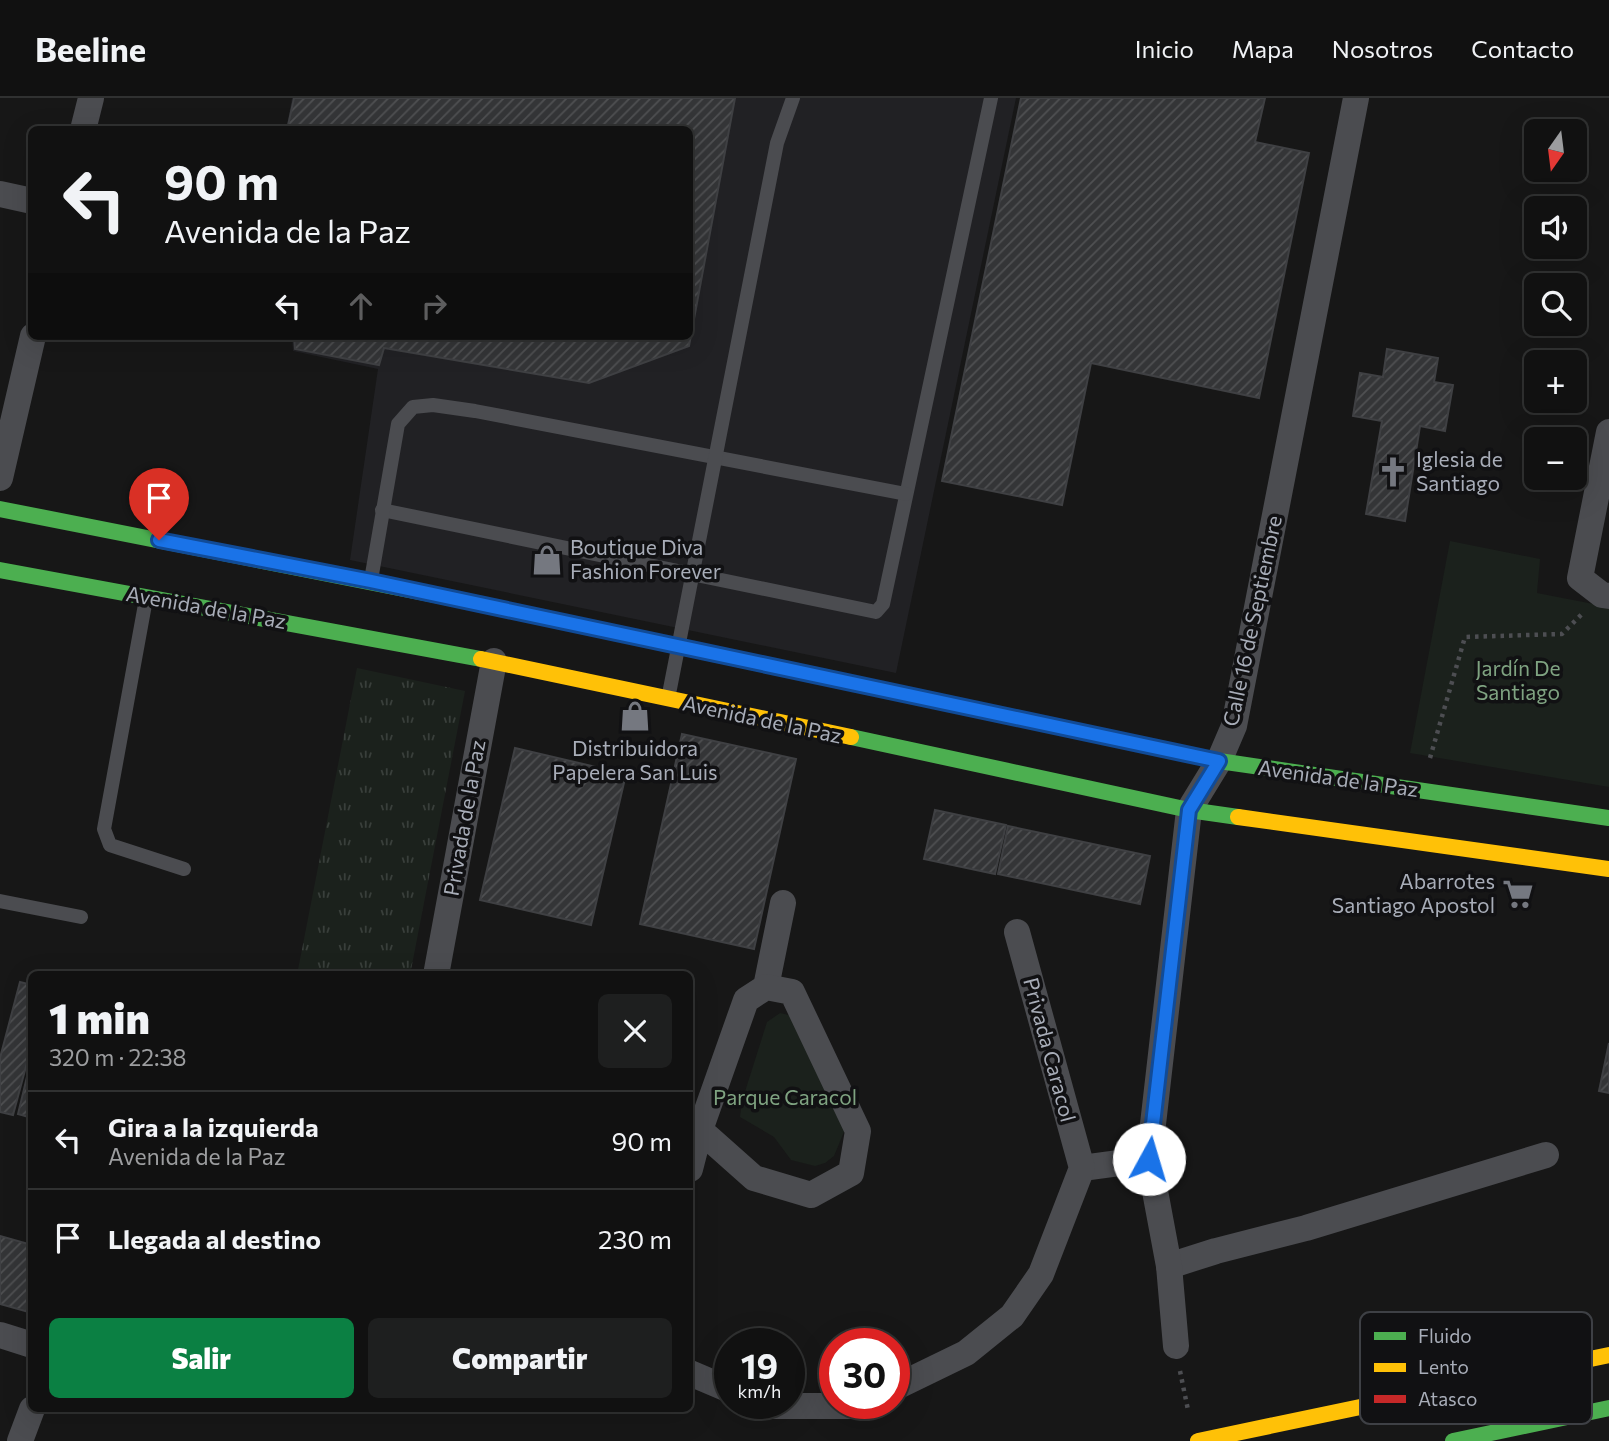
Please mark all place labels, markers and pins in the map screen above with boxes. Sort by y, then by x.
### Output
place label: Iglesia de Santiago [1416,446,1503,495]
church icon: Iglesia de Santiago [1376,455,1410,489]
pin [129,468,189,540]
place label: Boutique Diva Fashion Forever [570,534,721,583]
shop icon: Boutique Diva Fashion Forever [530,543,564,577]
shop icon: Distribuidora Papelera San Luis [618,699,652,733]
place label: Distribuidora Papelera San Luis [552,735,718,784]
place label: Abarrotes Santiago Apostol [1332,868,1495,917]
supermarket icon: Abarrotes Santiago Apostol [1501,877,1535,911]

